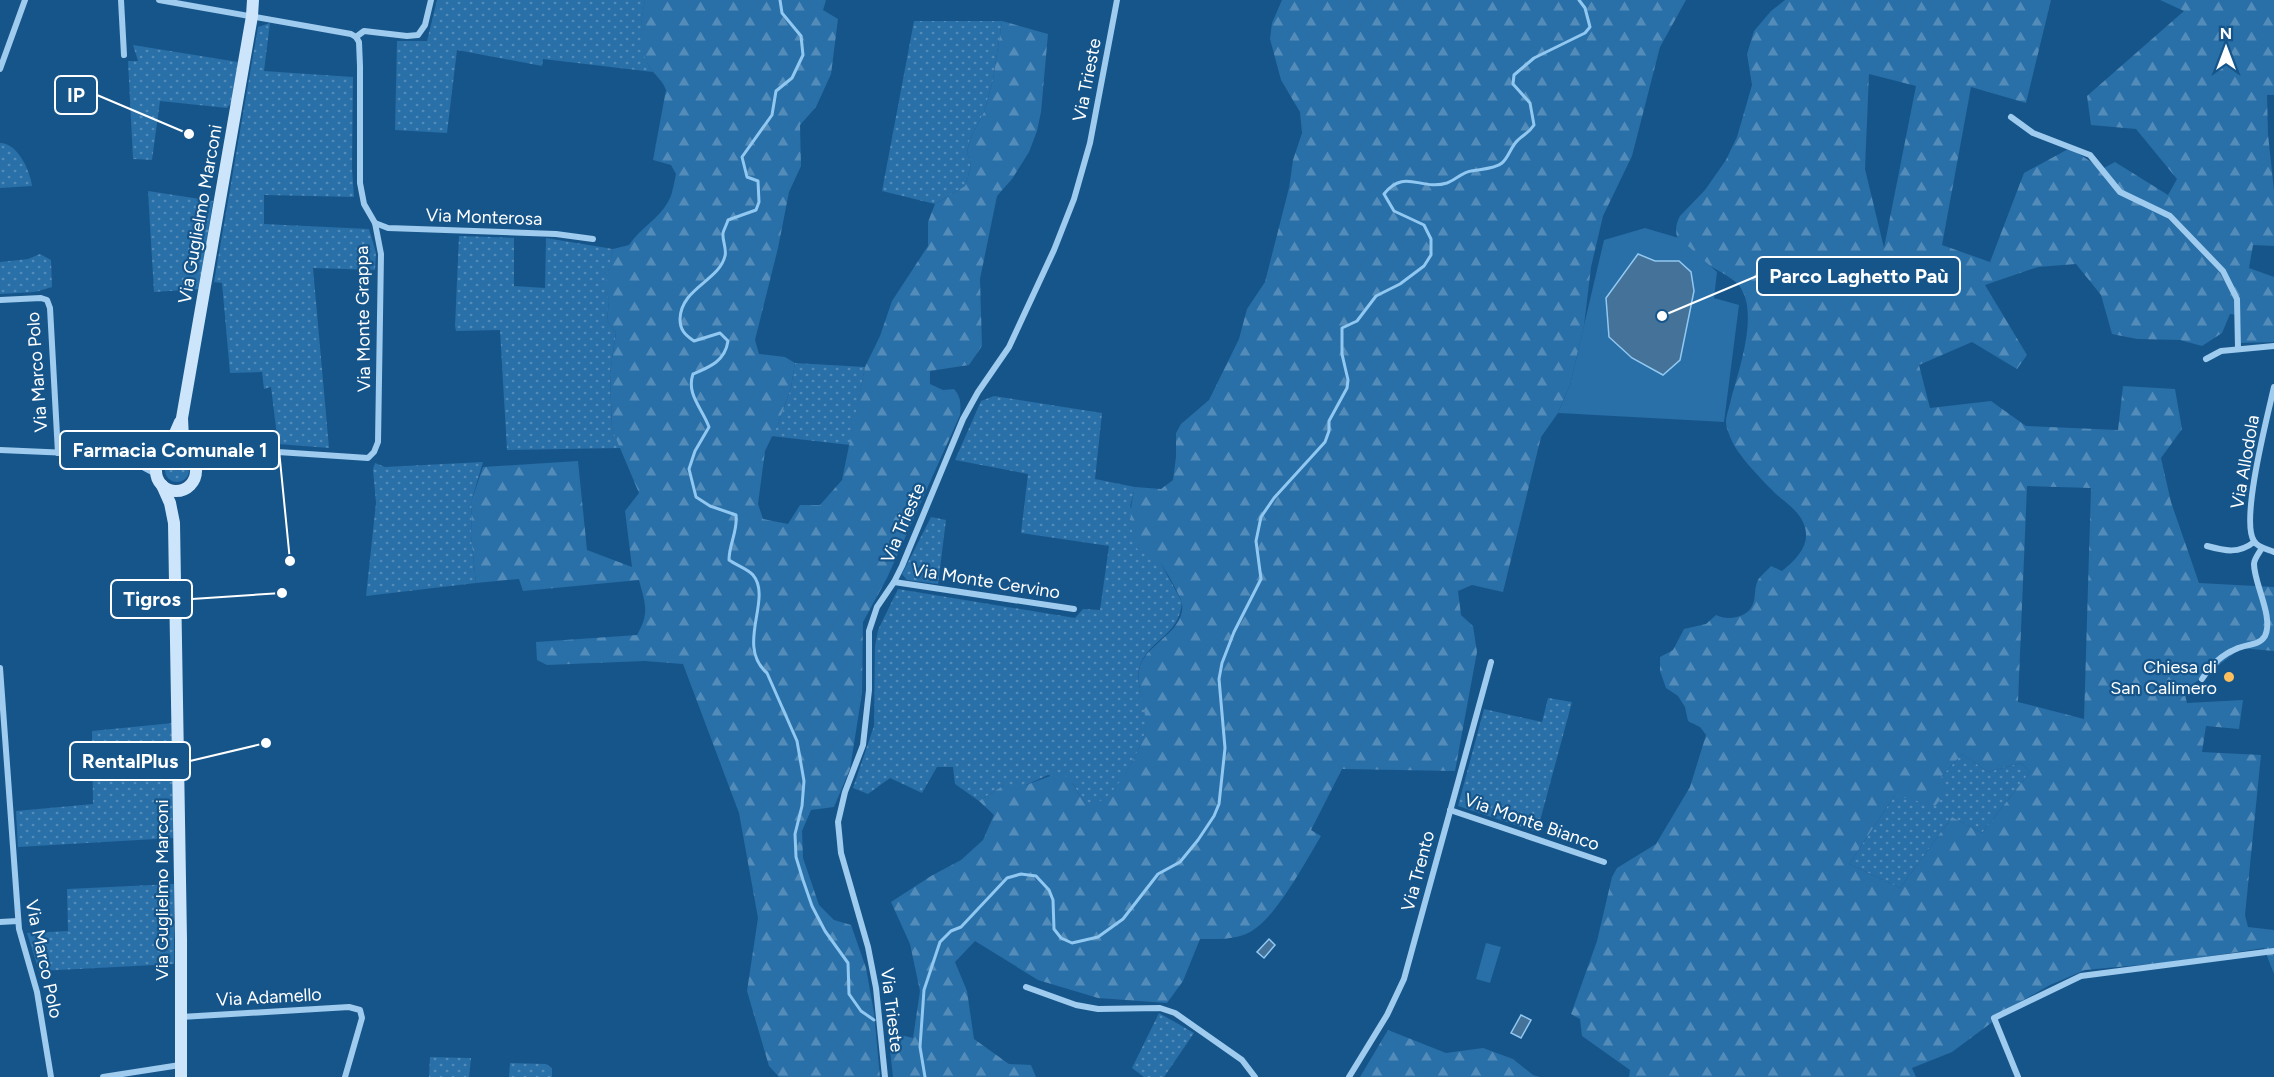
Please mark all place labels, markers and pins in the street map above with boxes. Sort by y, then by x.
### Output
callout: IP [55,76,97,114]
callout: Parco Laghetto Paù [1757,257,1960,295]
callout: Farmacia Comunale 1 [60,431,279,469]
callout: Tigros [111,580,192,618]
place label: Chiesa di San Calimero [2110,656,2217,699]
marker: Chiesa di San Calimero [2222,670,2236,684]
callout: RentalPlus [70,742,190,780]

